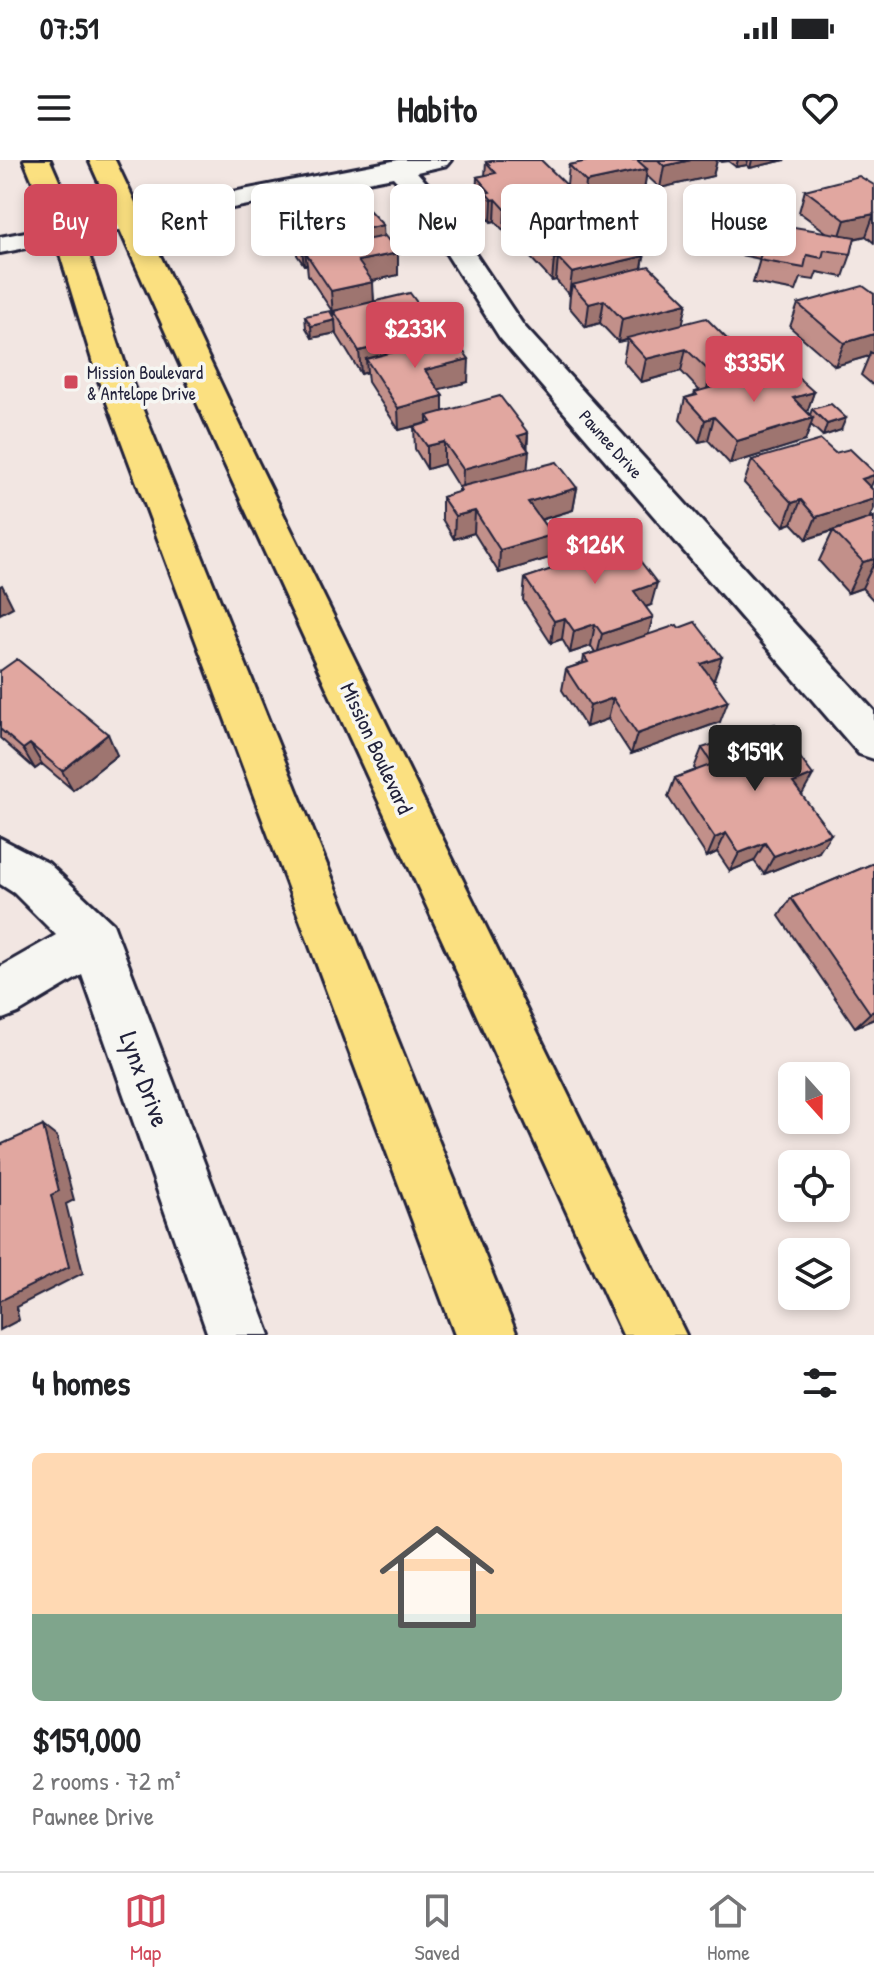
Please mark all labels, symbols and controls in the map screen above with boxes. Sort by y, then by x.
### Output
text: 07:51 [40,8,99,48]
text: Habito [397,84,477,133]
icon: menu [32,86,76,130]
icon: heart [798,86,842,130]
chip: Buy [24,184,117,256]
chip: Rent [133,184,235,256]
chip: Filters [251,184,374,256]
chip: New [390,184,485,256]
chip: Apartment [501,184,667,256]
chip: House [683,184,796,256]
pin: $233K [359,302,471,370]
text: $233K [384,310,446,345]
pin: $335K [698,336,810,404]
text: $335K [723,344,785,379]
place label: Mission Boulevard & Antelope Drive [87,360,203,406]
marker: Mission Boulevard & Antelope Drive [62,373,80,391]
street label: Pawnee Drive [573,404,649,484]
pin: $126K [539,518,651,586]
text: $126K [566,526,624,561]
street label: Mission Boulevard [333,677,421,819]
pin: $159K [699,725,811,793]
text: $159K [727,733,783,768]
street label: Lynx Drive [112,1027,178,1131]
north arrow [778,1062,850,1134]
map controls [778,1062,850,1310]
button: locate [778,1150,850,1222]
button: layers [778,1238,850,1310]
text: 4 homes [32,1360,130,1406]
icon: filters [798,1361,842,1405]
icon: home [365,1505,509,1649]
text: $159,000 [32,1717,141,1763]
text: 2 rooms · 72 m² [32,1763,181,1798]
text: Pawnee Drive [32,1798,154,1833]
tab: Map [124,1889,168,1967]
tab: Saved [415,1889,459,1967]
tab: Home [706,1889,750,1967]

